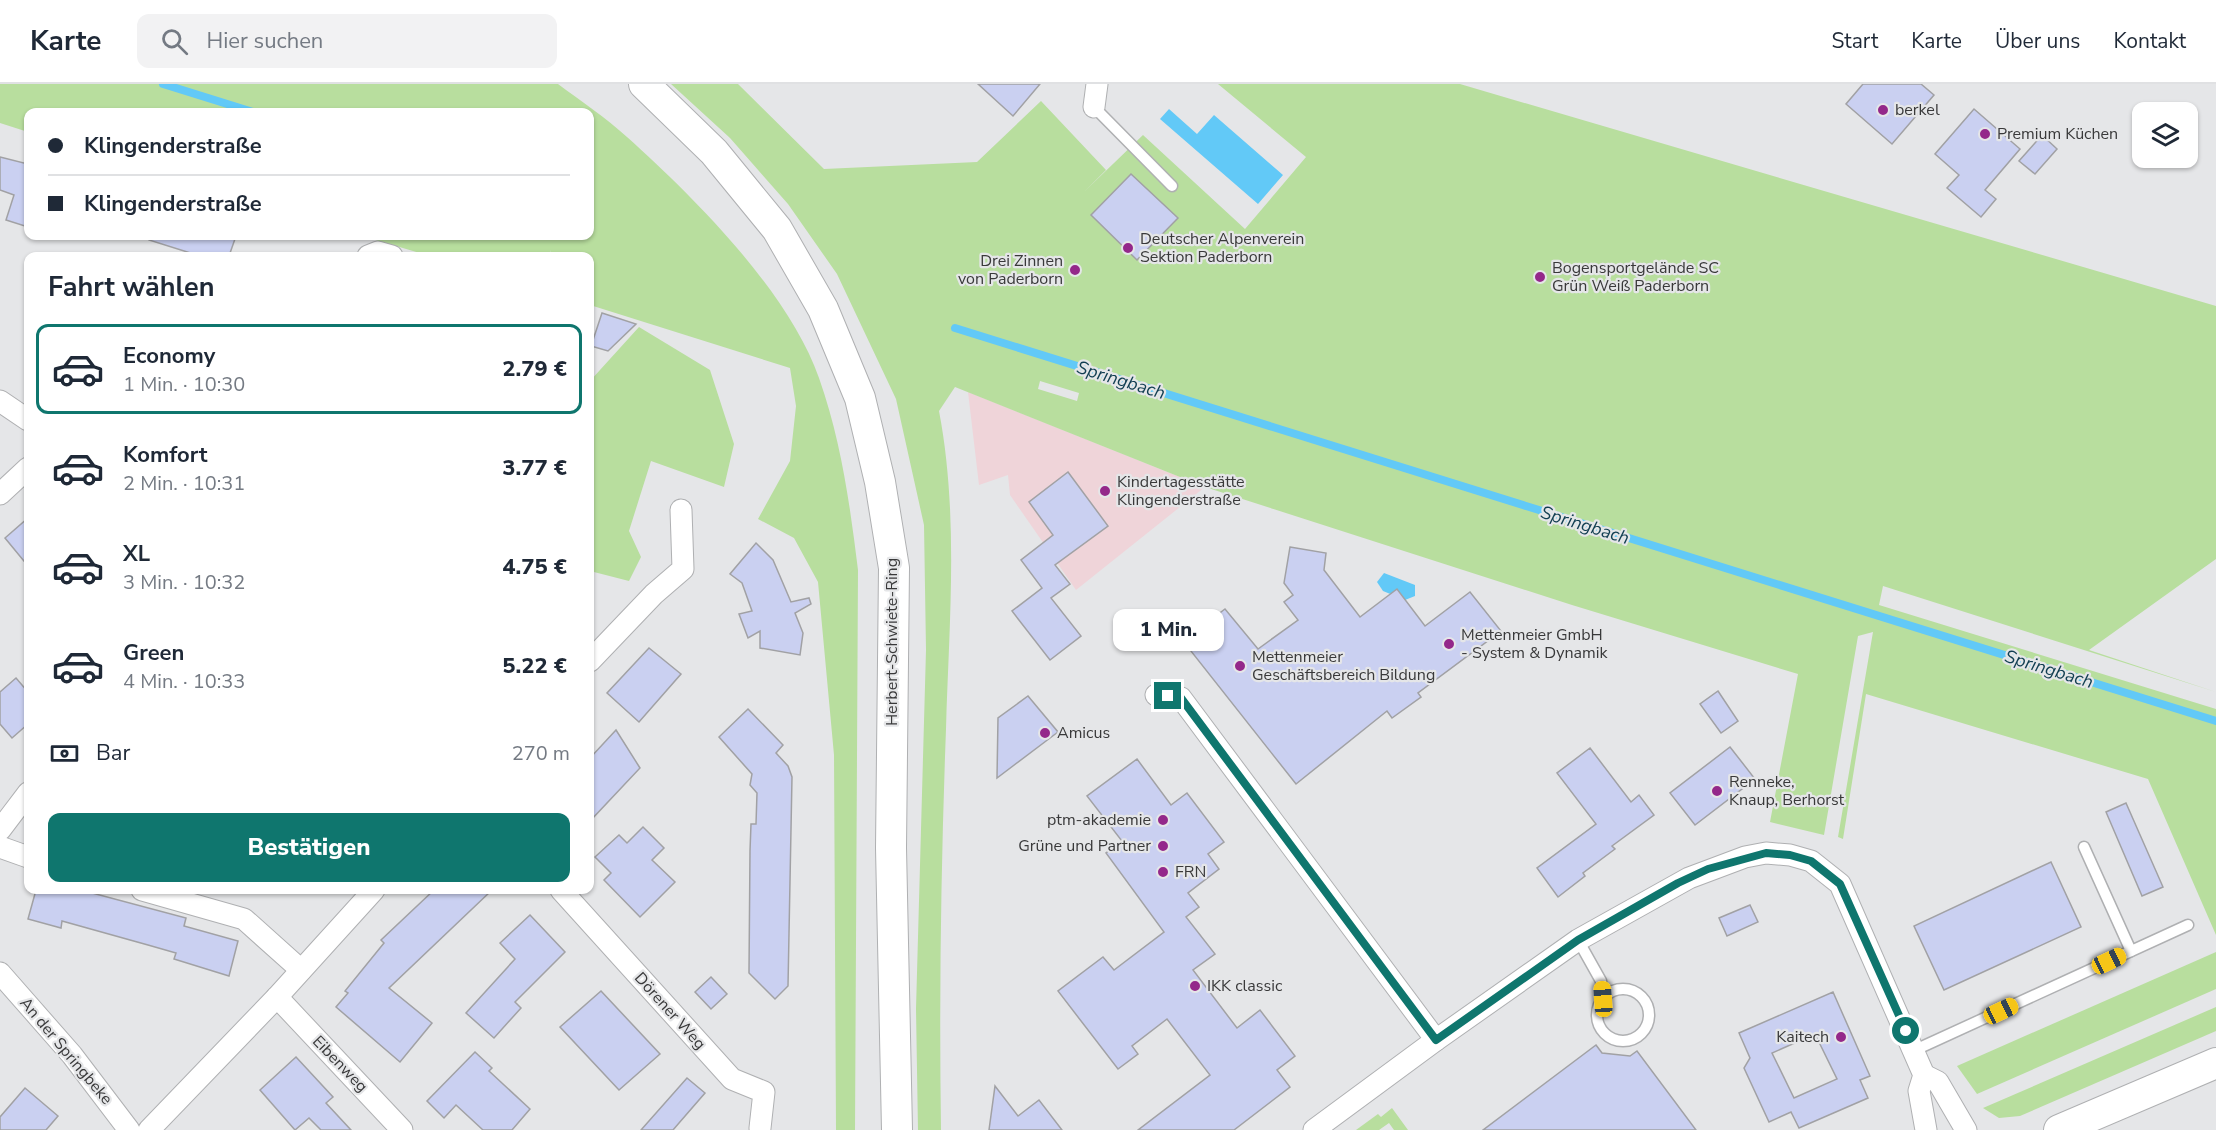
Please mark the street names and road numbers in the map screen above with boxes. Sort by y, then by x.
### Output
street label: Herbert-Schwiete-Ring [881,558,903,726]
street label: Dörener Weg [629,968,711,1054]
street label: An der Springbeke [15,993,117,1109]
street label: Eibenweg [307,1031,373,1097]

